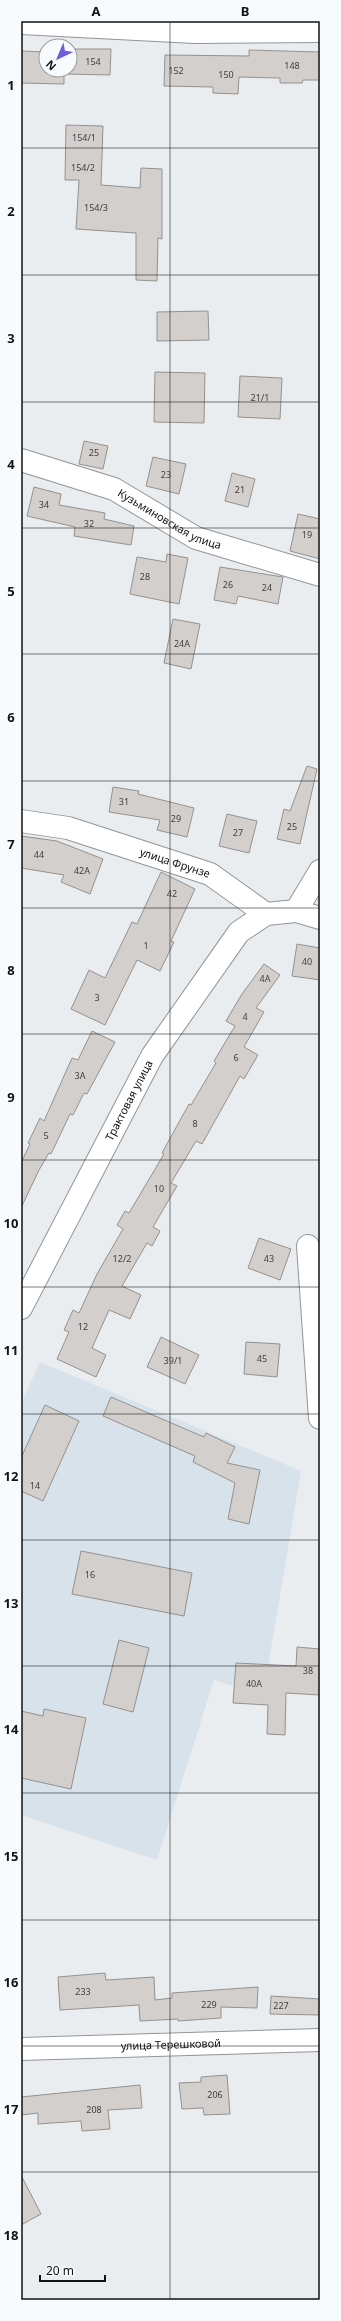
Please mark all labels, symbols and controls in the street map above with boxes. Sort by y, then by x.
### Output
text: A [92,2,101,20]
text: B [241,2,249,20]
north arrow [38,38,78,78]
house number: 154 [85,55,101,68]
text: N [42,57,59,74]
house number: 148 [284,59,300,72]
house number: 152 [168,64,184,77]
house number: 150 [218,68,234,81]
text: 1 [7,76,15,94]
house number: 154/1 [72,131,96,144]
house number: 154/2 [71,161,95,174]
house number: 154/3 [84,201,108,214]
text: 2 [7,202,15,220]
text: 3 [7,329,15,347]
house number: 21/1 [251,391,269,404]
house number: 25 [89,446,99,459]
text: 4 [7,455,15,473]
house number: 23 [161,468,171,481]
house number: 21 [235,483,245,496]
street label: Кузьминовская улица [115,485,223,552]
house number: 34 [39,498,49,511]
house number: 32 [84,517,94,530]
house number: 19 [302,528,312,541]
house number: 28 [140,570,150,583]
house number: 26 [223,578,233,591]
house number: 24 [262,581,272,594]
text: 5 [7,582,15,600]
house number: 24А [174,637,190,650]
text: 6 [7,708,15,726]
house number: 31 [119,795,129,808]
house number: 29 [171,812,181,825]
house number: 25 [287,820,297,833]
house number: 27 [233,826,243,839]
text: 7 [7,835,15,853]
street label: улица Фрунзе [138,844,212,881]
house number: 44 [34,848,44,861]
house number: 42А [74,864,90,877]
house number: 42 [167,887,177,900]
house number: 1 [143,939,149,952]
house number: 40 [302,955,312,968]
text: 8 [7,961,15,979]
house number: 4А [260,972,271,985]
house number: 3 [94,991,100,1004]
house number: 4 [242,1010,248,1023]
house number: 6 [233,1051,239,1064]
street label: Трактовая улица [101,1057,156,1143]
house number: 3А [75,1069,86,1082]
text: 9 [7,1088,15,1106]
house number: 8 [192,1117,198,1130]
house number: 5 [43,1129,49,1142]
house number: 10 [154,1182,164,1195]
text: 10 [4,1214,18,1232]
house number: 12/2 [113,1252,131,1265]
house number: 43 [264,1252,274,1265]
house number: 12 [78,1320,88,1333]
text: 11 [4,1341,18,1359]
house number: 45 [257,1352,267,1365]
house number: 39/1 [164,1354,182,1367]
text: 12 [4,1467,18,1485]
house number: 14 [30,1479,40,1492]
house number: 16 [85,1568,95,1581]
text: 13 [4,1594,18,1612]
house number: 38 [303,1664,313,1677]
house number: 40А [246,1677,262,1690]
text: 14 [4,1720,19,1738]
text: 15 [4,1847,18,1865]
text: 16 [4,1973,18,1991]
house number: 233 [75,1985,91,1998]
house number: 229 [201,1998,217,2011]
house number: 227 [273,1999,289,2012]
street label: улица Терешковой [121,2035,221,2053]
house number: 206 [207,2088,223,2101]
text: 17 [4,2100,18,2118]
house number: 208 [86,2103,102,2116]
text: 18 [4,2226,18,2244]
scale bar [40,2257,105,2283]
text: 20 m [46,2262,74,2279]

